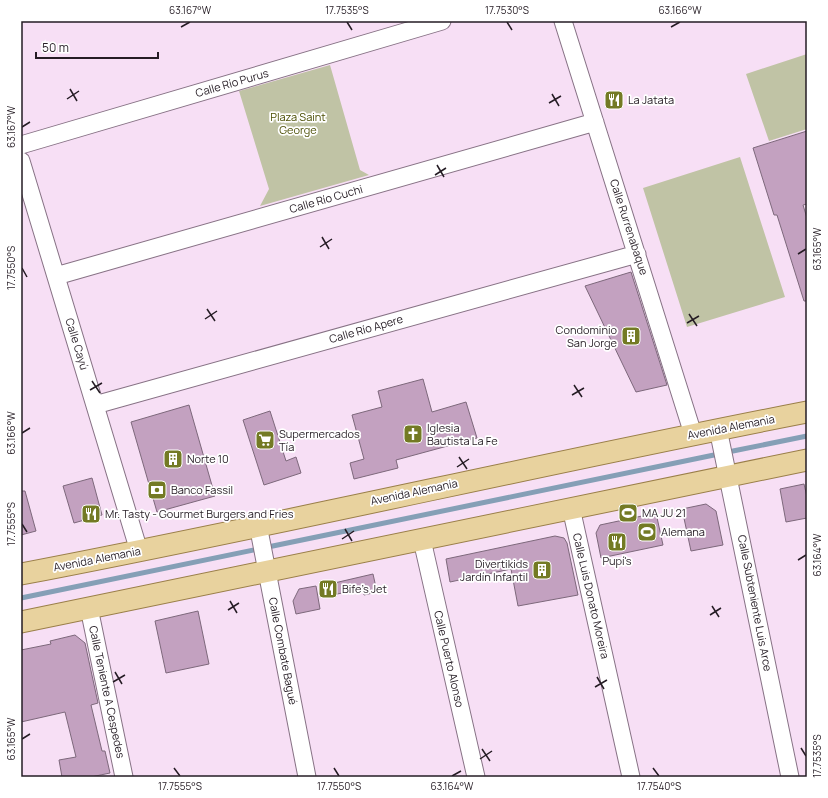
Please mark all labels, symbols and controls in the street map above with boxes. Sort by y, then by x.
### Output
text: 63.167°W [169,3,212,17]
text: 17.7535°S [325,3,369,17]
text: 17.7530°S [485,3,529,17]
text: 63.166°W [658,3,702,17]
scale bar [36,34,158,60]
text: 50 m [42,39,69,56]
street label: Calle Río Purus [194,65,270,100]
restaurant icon: La Jatata [603,89,625,111]
place label: La Jatata [628,92,674,107]
text: 63.167°W [4,105,18,148]
park label: Plaza Saint George [270,109,326,137]
street label: Calle Rurrenabaque [607,177,652,277]
street label: Calle Río Cuchi [287,181,364,216]
text: 63.165°W [810,227,824,270]
text: 17.7550°S [4,246,18,290]
street label: Calle Río Apere [327,311,405,346]
street label: Calle Cayú [62,316,93,372]
place label: Condominio San Jorge [556,322,618,350]
building icon: Condominio San Jorge [620,325,642,347]
text: 63.166°W [4,411,18,455]
street label: Avenida Alemania [686,411,776,442]
place label: Iglesia Bautista La Fe [427,420,498,448]
church icon: Iglesia Bautista La Fe [402,423,424,445]
place label: Supermercados Tía [279,426,360,454]
supermarket icon: Supermercados Tía [254,429,276,451]
building icon: Norte 10 [162,448,184,470]
place label: Norte 10 [187,451,229,466]
street label: Avenida Alemania [369,475,459,508]
bank icon: Banco Fassil [146,479,168,501]
place label: Banco Fassil [171,482,233,497]
text: 17.7555°S [4,502,18,546]
sports icon: MA JU 21 [617,502,639,524]
restaurant icon: Mr. Tasty - Gourmet Burgers and Fries [80,503,102,525]
place label: MA JU 21 [642,505,686,520]
place label: Mr. Tasty - Gourmet Burgers and Fries [105,506,294,521]
sports icon: Alemana [636,521,658,543]
place label: Alemana [661,524,705,539]
restaurant icon: Pupí's [606,531,628,553]
street label: Calle Luis Donato Moreira [570,532,613,660]
street label: Calle Subteniente Luis Arce [735,533,776,673]
text: 63.164°W [810,533,824,576]
street label: Avenida Alemania [52,543,142,574]
place label: Pupí's [602,553,632,568]
place label: Divertikids Jardín Infantil [460,556,528,584]
building icon: Divertikids Jardín Infantil [531,559,553,581]
restaurant icon: Bife's Jet [317,578,339,600]
place label: Bife's Jet [342,581,387,596]
street label: Calle Combate Bagué [266,596,301,706]
street label: Calle Puerto Alonso [431,609,468,709]
street label: Calle Teniente A Cespedes [86,624,129,760]
text: 63.165°W [4,717,18,760]
text: 17.7535°S [810,734,824,778]
text: 17.7555°S [158,779,202,793]
text: 17.7550°S [317,779,361,793]
text: 63.164°W [431,779,474,793]
text: 17.7540°S [637,779,681,793]

